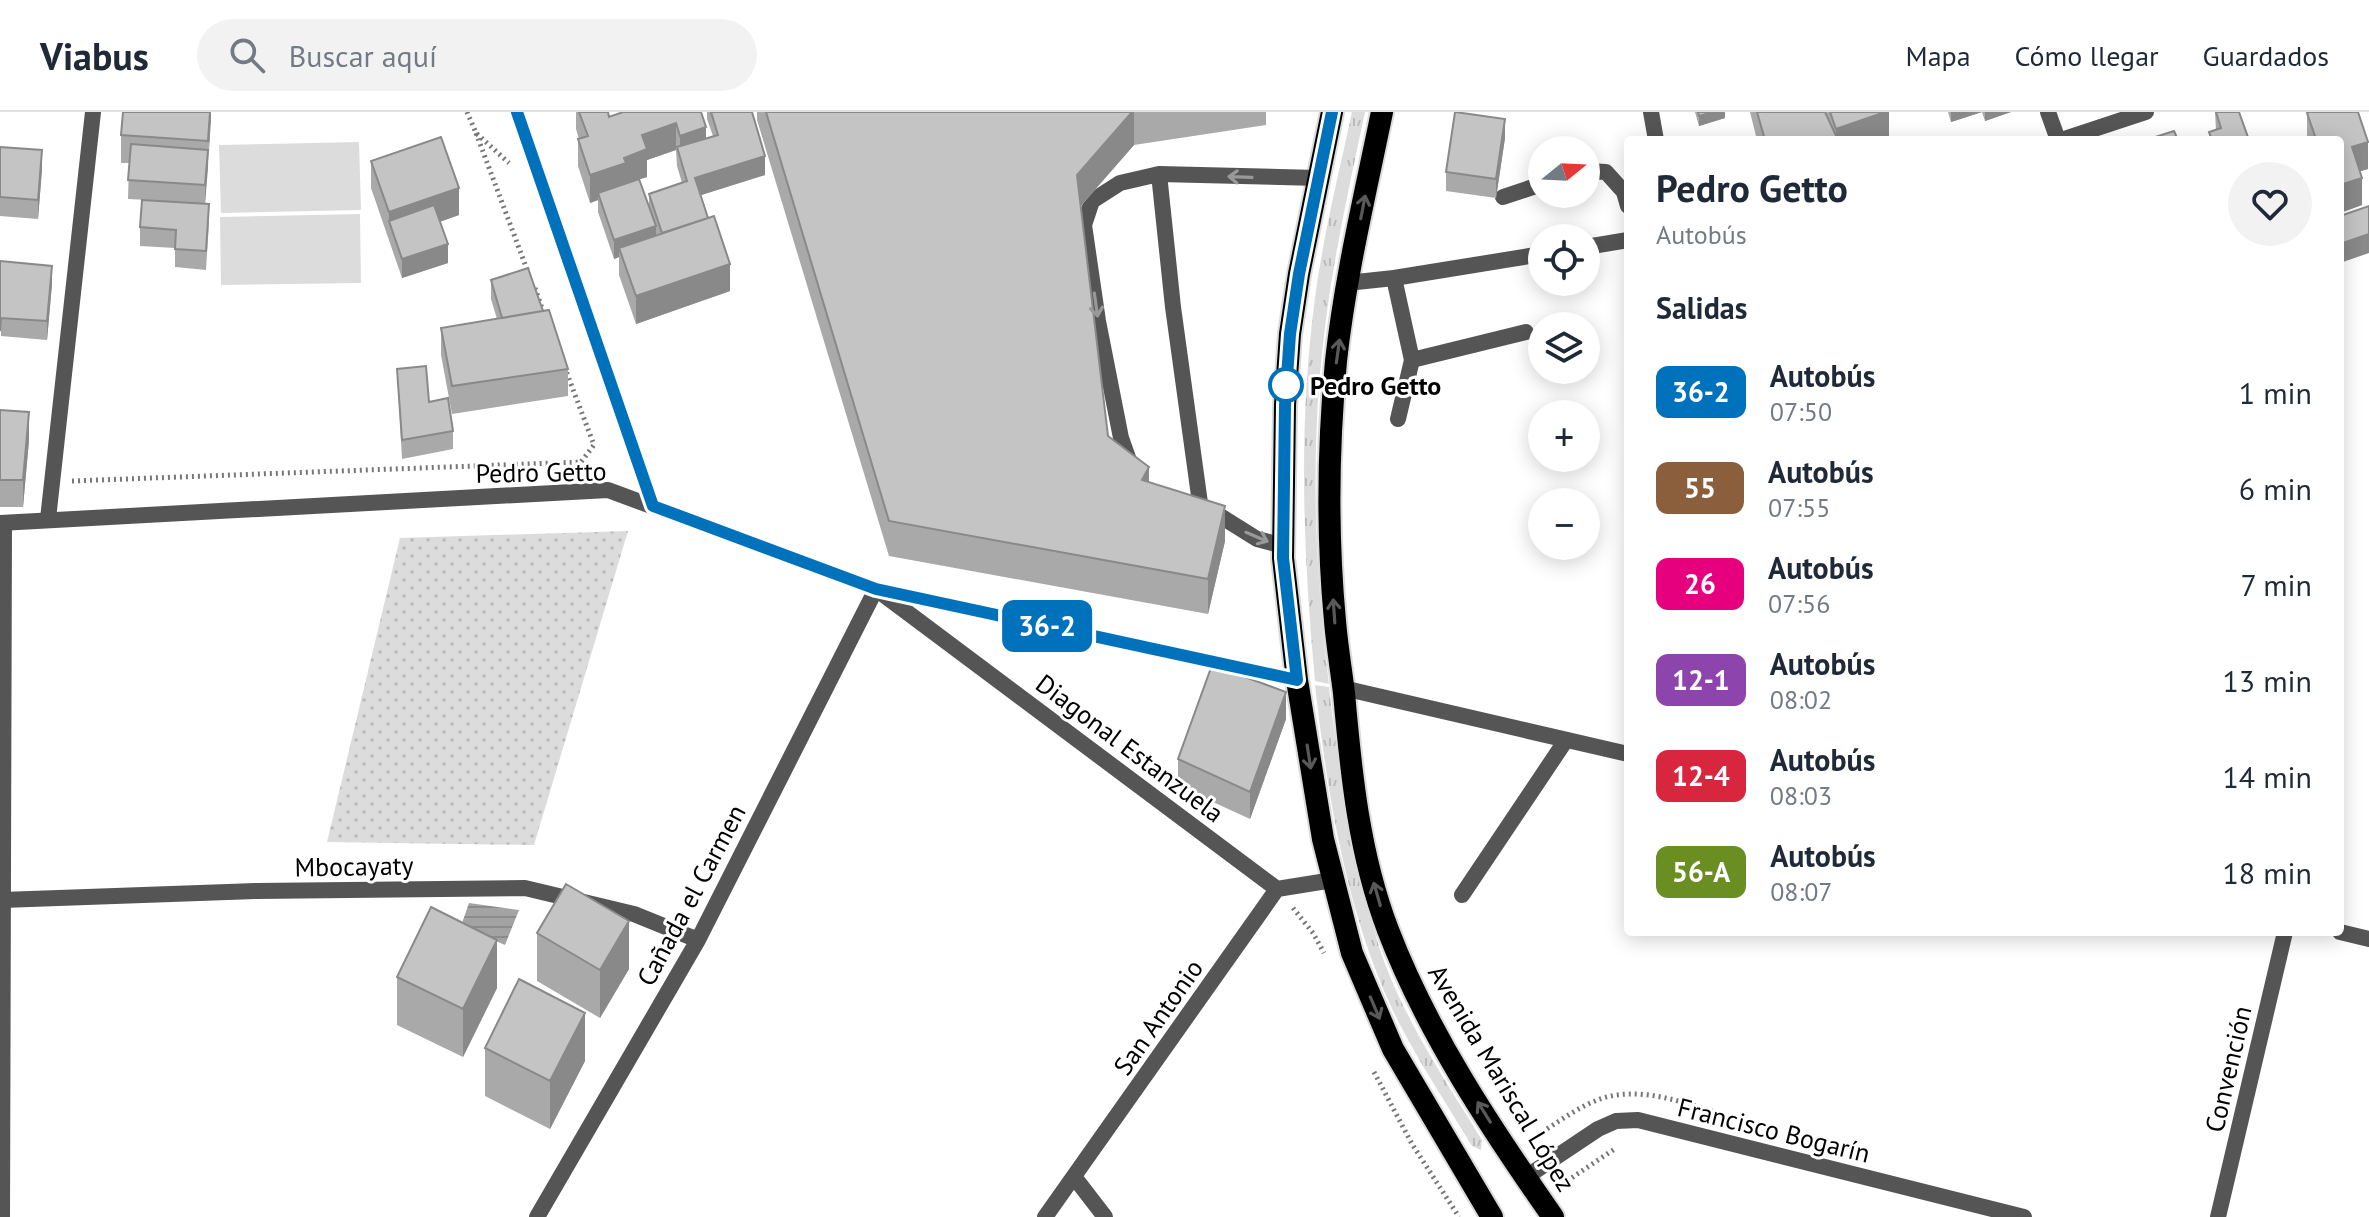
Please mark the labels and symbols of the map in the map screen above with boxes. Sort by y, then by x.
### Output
north arrow [1528,136,1600,208]
one-way arrow [1227,169,1254,184]
one-way arrow [1356,195,1371,220]
one-way arrow [1089,291,1104,317]
one-way arrow [1331,339,1346,364]
marker: Pedro Getto [1269,368,1303,402]
place label: Pedro Getto [1310,369,1441,402]
street label: Pedro Getto [475,454,607,490]
one-way arrow [1245,531,1269,546]
one-way arrow [1326,598,1341,625]
line badge: 36-2 [991,600,1103,652]
street label: Diagonal Estanzuela [1030,667,1230,829]
one-way arrow [1302,744,1317,769]
street label: Cañada el Carmen [629,799,753,991]
street label: Mbocayaty [294,848,414,884]
one-way arrow [1369,882,1383,907]
street label: San Antonio [1106,953,1210,1081]
street label: Avenida Mariscal López [1421,959,1583,1197]
one-way arrow [1369,995,1384,1019]
street label: Convención [2197,1003,2259,1135]
street label: Francisco Bogarín [1674,1090,1874,1170]
one-way arrow [1476,1101,1492,1124]

